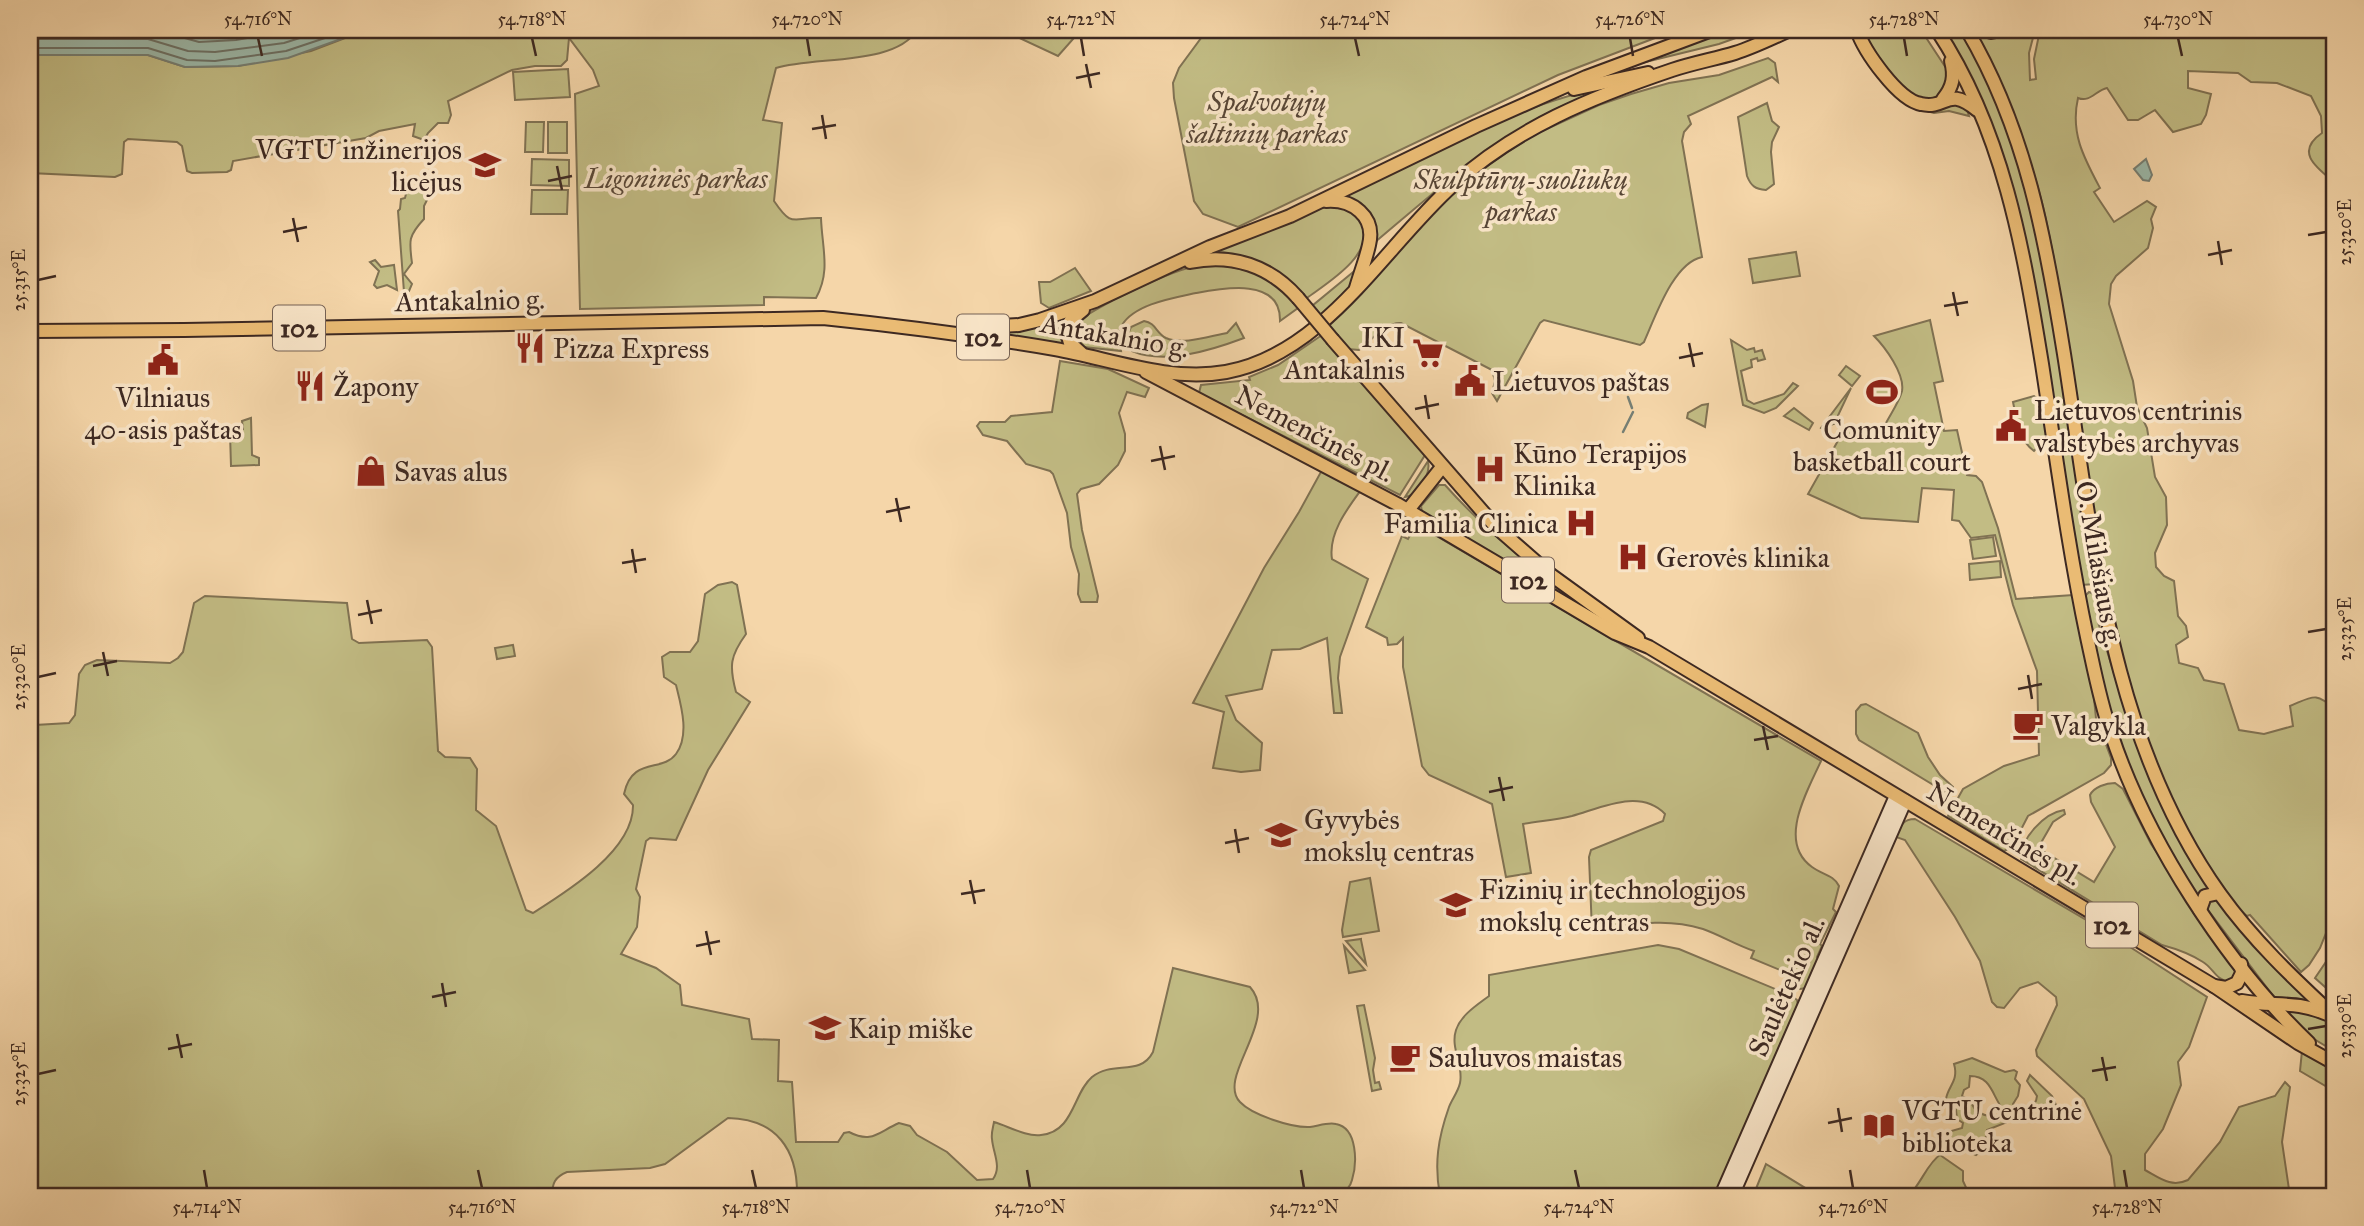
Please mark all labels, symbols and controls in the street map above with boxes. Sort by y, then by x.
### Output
text: 54.716°N [224,8,292,30]
text: 54.718°N [497,8,567,30]
text: 54.720°N [771,8,843,30]
text: 54.722°N [1046,8,1116,30]
text: 54.724°N [1319,8,1391,30]
text: 54.726°N [1595,8,1665,30]
text: 54.728°N [1869,8,1939,30]
text: 54.730°N [2143,8,2213,30]
park label: Spalvotųjų šaltinių parkas [1186,84,1348,151]
place label: VGTU inžinerijos licėjus [255,132,462,199]
school or university icon: VGTU inžinerijos licėjus [468,148,502,182]
park label: Ligoninės parkas [582,161,768,196]
park label: Skulptūrų-suoliukų parkas [1413,162,1628,229]
text: 25.320°E [2334,199,2356,265]
text: 25.315°E [8,249,30,311]
street label: Antakalnio g. [394,282,545,319]
street label: Antakalnio g. [1037,305,1192,366]
road number: 102 [273,306,325,350]
road number: 102 [957,314,1009,360]
place label: IKI Antakalnis [1283,320,1405,387]
restaurant icon: Pizza Express [513,331,547,365]
place label: Pizza Express [553,331,709,366]
supermarket icon: IKI Antakalnis [1411,336,1445,370]
public building icon: Vilniaus 40-asis paštas [146,343,180,377]
public building icon: Lietuvos paštas [1453,364,1487,398]
place label: Lietuvos paštas [1493,364,1669,399]
restaurant icon: Žapony [293,369,327,403]
place label: Žapony [333,369,419,404]
sports icon: Comunity basketball court [1865,375,1899,409]
street label: Nemenčinės pl. [1229,377,1400,490]
place label: Vilniaus 40-asis paštas [84,380,242,447]
place label: Lietuvos centrinis valstybės archyvas [2033,393,2242,460]
public building icon: Lietuvos centrinis valstybės archyvas [1994,409,2028,443]
place label: Comunity basketball court [1793,412,1971,479]
place label: Kūno Terapijos Klinika [1513,436,1687,503]
hospital icon: Kūno Terapijos Klinika [1473,452,1507,486]
shop icon: Savas alus [354,454,388,488]
place label: Savas alus [394,454,508,489]
street label: O. Milašiaus g. [2068,478,2131,650]
place label: Familia Clinica [1383,506,1558,541]
hospital icon: Familia Clinica [1564,506,1598,540]
hospital icon: Gerovės klinika [1616,540,1650,574]
place label: Gerovės klinika [1656,540,1830,575]
road number: 102 [1502,558,1554,602]
text: 25.325°E [2334,597,2356,661]
text: 25.320°E [8,644,30,710]
cafe icon: Valgykla [2011,708,2045,742]
place label: Valgykla [2050,708,2146,743]
street label: Nemenčinės pl. [1921,773,2089,893]
place label: Gyvybės mokslų centras [1304,802,1474,869]
school or university icon: Gyvybės mokslų centras [1264,818,1298,852]
place label: Fizinių ir technologijos mokslų centras [1479,872,1746,939]
school or university icon: Fizinių ir technologijos mokslų centras [1439,888,1473,922]
road number: 102 [2086,902,2138,948]
street label: Saulėtekio al. [1740,911,1833,1062]
text: 25.330°E [2334,994,2356,1058]
school or university icon: Kaip miške [808,1011,842,1045]
place label: Kaip miške [848,1011,973,1046]
cafe icon: Sauluvos maistas [1388,1040,1422,1074]
place label: Sauluvos maistas [1428,1040,1622,1075]
text: 25.325°E [8,1042,30,1106]
place label: VGTU centrinė biblioteka [1901,1093,2082,1160]
library icon: VGTU centrinė biblioteka [1862,1109,1896,1143]
text: 54.714°N [172,1196,242,1218]
text: 54.716°N [448,1196,516,1218]
text: 54.718°N [721,1196,791,1218]
text: 54.720°N [994,1196,1066,1218]
text: 54.722°N [1269,1196,1339,1218]
text: 54.724°N [1543,1196,1615,1218]
text: 54.726°N [1818,1196,1888,1218]
text: 54.728°N [2092,1196,2162,1218]

